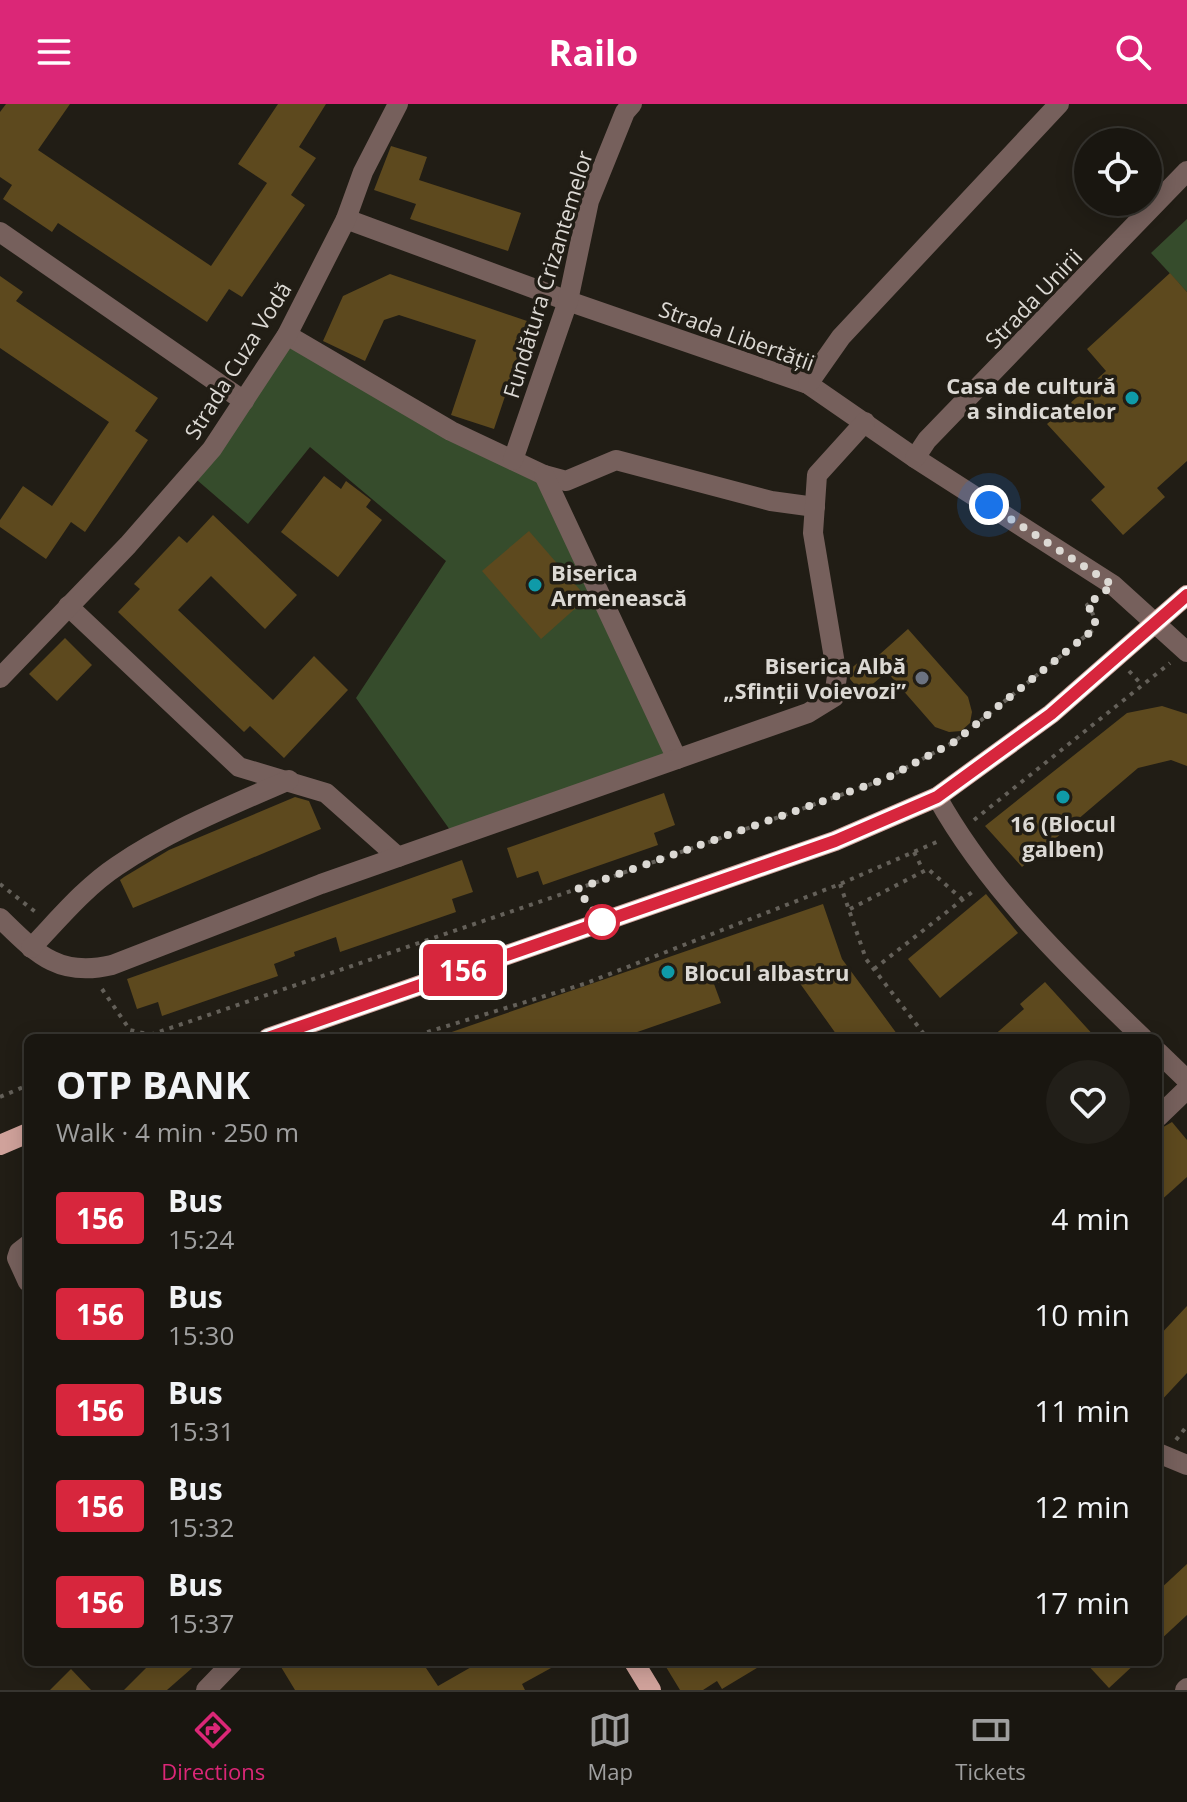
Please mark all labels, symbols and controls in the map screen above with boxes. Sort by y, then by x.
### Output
text: Railo [549,28,638,77]
icon: menu [32,30,76,74]
icon: search [1111,30,1155,74]
map controls [1074,128,1162,216]
button: locate [1074,128,1162,216]
street label: Fundătura Crizantemelor [495,147,599,401]
street label: Strada Unirii [978,242,1088,354]
street label: Strada Cuza Vodă [177,276,297,444]
street label: Strada Libertății [655,293,819,377]
place label: Casa de cultură a sindicatelor [946,370,1116,425]
marker: Casa de cultură a sindicatelor [1123,389,1141,407]
your location [969,485,1009,525]
place label: Biserica Armenească [551,557,687,612]
marker: Biserica Armenească [526,576,544,594]
place label: Biserica Albă „Sfinții Voievozi” [723,650,906,705]
marker: Biserica Albă „Sfinții Voievozi” [913,669,931,687]
marker: 16 (Blocul galben) [1054,788,1072,806]
place label: 16 (Blocul galben) [1010,808,1116,863]
unlabelled marker [585,905,619,939]
line badge: 156 [417,944,509,996]
text: 156 [439,951,487,989]
place label: Blocul albastru [684,957,849,987]
marker: Blocul albastru [659,963,677,981]
text: OTP BANK [56,1058,250,1110]
button: heart [1046,1060,1130,1144]
text: Walk · 4 min · 250 m [56,1114,299,1150]
text: Bus [168,1180,223,1221]
text: 4 min [1051,1198,1130,1239]
text: 156 [76,1199,124,1237]
text: 15:24 [168,1221,234,1257]
text: Bus [168,1276,223,1317]
text: 10 min [1034,1294,1130,1335]
text: 156 [76,1295,124,1333]
text: 15:30 [168,1317,234,1353]
text: Bus [168,1372,223,1413]
text: 11 min [1034,1390,1130,1431]
text: 156 [76,1391,124,1429]
text: 15:31 [168,1413,234,1449]
text: Bus [168,1468,223,1509]
text: 12 min [1034,1486,1130,1527]
text: 156 [76,1487,124,1525]
text: 15:32 [168,1509,234,1545]
text: Bus [168,1564,223,1605]
text: 17 min [1034,1582,1130,1623]
text: 156 [76,1583,124,1621]
text: 15:37 [168,1605,234,1641]
tab: Directions [161,1708,265,1786]
tab: Map [588,1708,633,1786]
tab: Tickets [955,1708,1026,1786]

